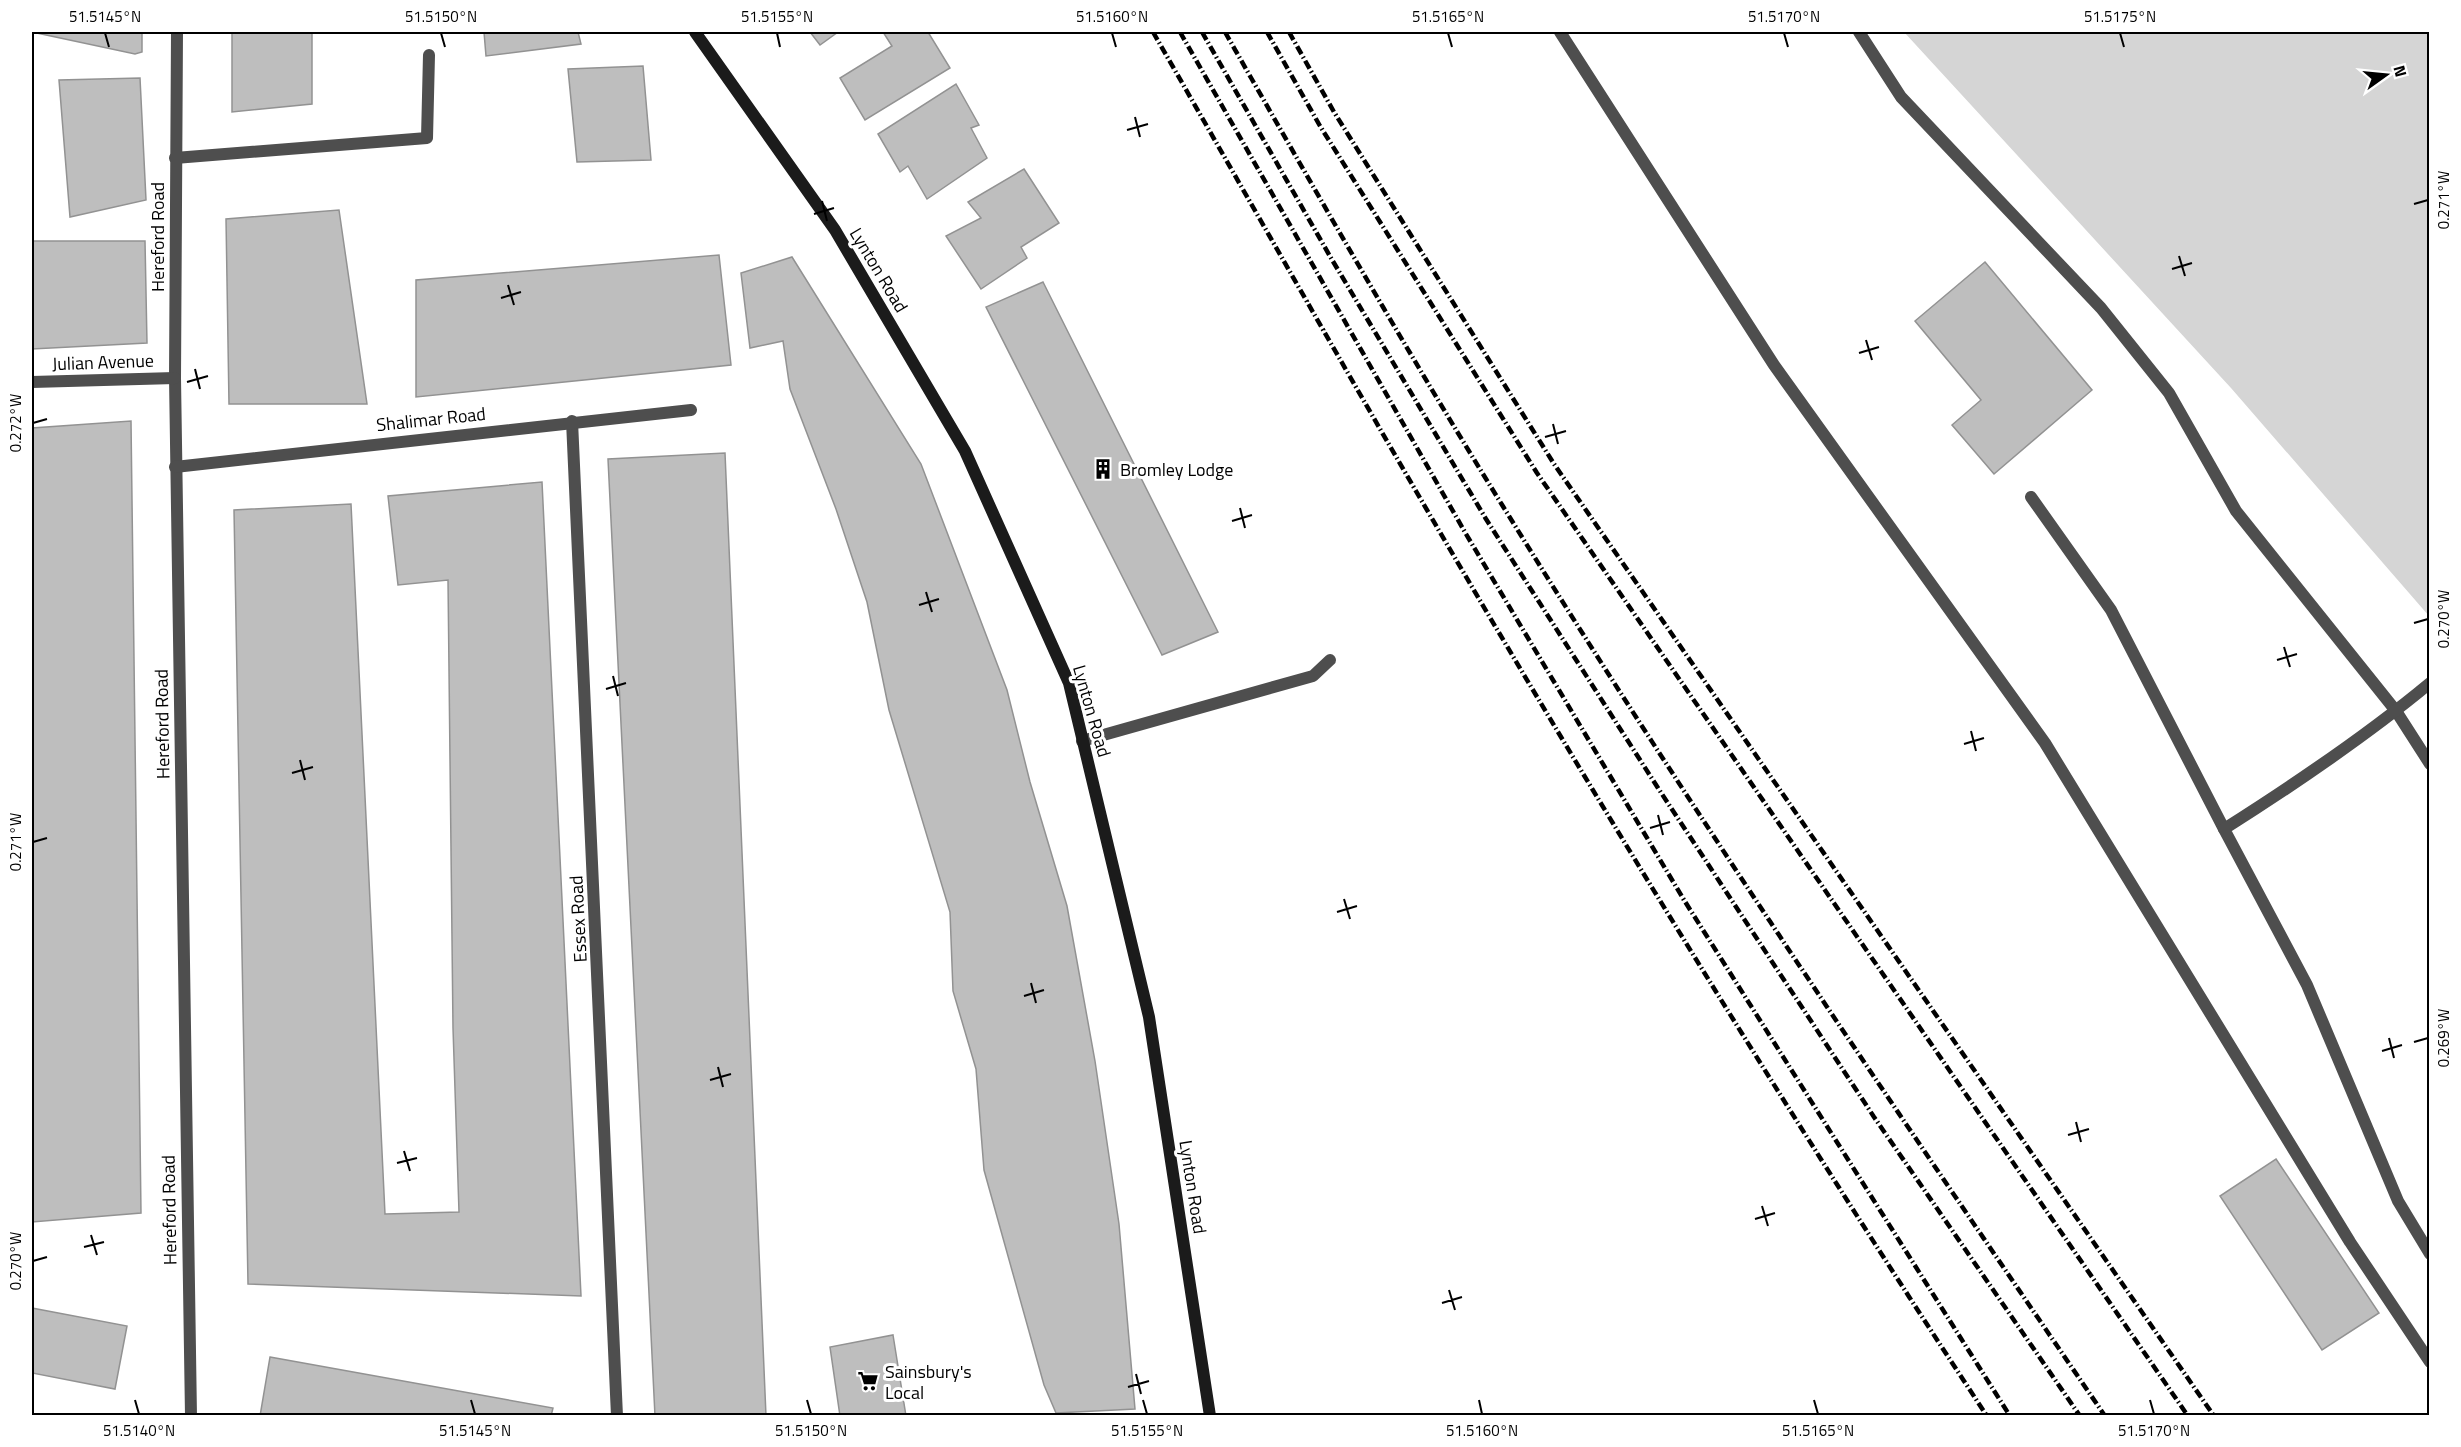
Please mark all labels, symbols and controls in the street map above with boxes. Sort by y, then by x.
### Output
text: 51.5145°N [69,5,141,28]
text: 51.5150°N [405,5,477,28]
text: 51.5155°N [741,5,813,28]
text: 51.5160°N [1076,5,1148,28]
text: 51.5165°N [1412,5,1484,28]
text: 51.5170°N [1748,5,1820,28]
text: 51.5175°N [2084,5,2156,28]
north arrow [2356,45,2416,105]
text: N [2387,63,2414,80]
text: 0.271°W [2432,171,2455,229]
street label: Hereford Road [144,182,171,292]
street label: Lynton Road [843,223,915,317]
street label: Julian Avenue [52,347,154,377]
text: 0.272°W [4,394,27,452]
street label: Shalimar Road [375,400,487,438]
place label: Bromley Lodge [1120,456,1233,483]
building icon: Bromley Lodge [1091,457,1115,481]
text: 0.270°W [2432,590,2455,648]
street label: Lynton Road [1066,662,1118,760]
street label: Hereford Road [148,669,176,779]
text: 0.271°W [4,813,27,871]
street label: Essex Road [562,875,594,963]
text: 0.269°W [2432,1009,2455,1067]
street label: Lynton Road [1172,1138,1214,1236]
street label: Hereford Road [155,1155,183,1265]
text: 0.270°W [4,1232,27,1290]
place label: Sainsbury's Local [885,1358,972,1406]
supermarket icon: Sainsbury's Local [856,1369,880,1393]
text: 51.5140°N [103,1419,175,1442]
text: 51.5145°N [439,1419,511,1442]
text: 51.5150°N [775,1419,847,1442]
text: 51.5155°N [1111,1419,1183,1442]
text: 51.5160°N [1446,1419,1518,1442]
text: 51.5165°N [1782,1419,1854,1442]
text: 51.5170°N [2118,1419,2190,1442]

